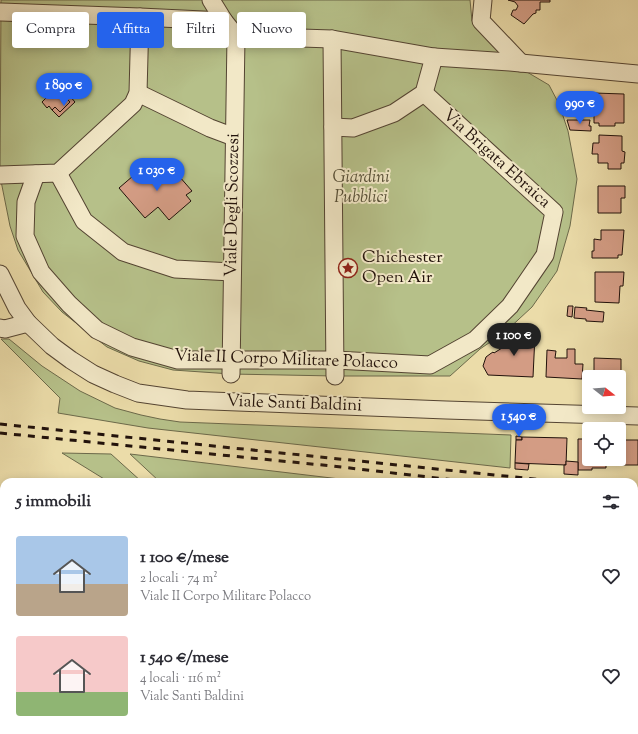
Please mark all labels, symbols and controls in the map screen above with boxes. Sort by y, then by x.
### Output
chip: Compra [12,12,89,48]
chip: Affitta [97,12,164,48]
chip: Filtri [172,12,229,48]
chip: Nuovo [237,12,306,48]
pin: 1 890 € [27,73,101,107]
text: 1 890 € [45,77,83,95]
pin: 990 € [552,91,608,125]
text: 990 € [565,95,595,113]
street label: Via Brigata Ebraica [437,104,556,214]
street label: Viale Degli Scozzesi [220,133,246,277]
pin: 1 030 € [120,158,194,192]
text: 1 030 € [139,162,175,180]
park label: Giardini Pubblici [332,166,390,210]
place label: Chichester Open Air [362,246,443,290]
place icon: Chichester Open Air [337,257,359,279]
pin: 1 100 € [477,323,551,357]
text: 1 100 € [496,327,532,345]
street label: Viale II Corpo Militare Polacco [174,344,398,376]
north arrow [582,370,626,414]
map controls [582,370,626,466]
street label: Viale Santi Baldini [226,390,363,418]
pin: 1 540 € [482,404,556,438]
text: 1 540 € [501,408,537,426]
button: locate [582,422,626,466]
text: 5 immobili [16,490,91,514]
icon: filters [600,491,622,513]
text: 1 100 €/mese [140,546,229,570]
icon: home [48,552,96,600]
icon: heart [600,565,622,587]
text: 2 locali · 74 m² [140,570,218,588]
text: Viale II Corpo Militare Polacco [140,588,311,606]
text: 1 540 €/mese [140,646,229,670]
icon: home [48,652,96,700]
icon: heart [600,665,622,687]
text: 4 locali · 116 m² [140,670,221,688]
text: Viale Santi Baldini [140,688,244,706]

